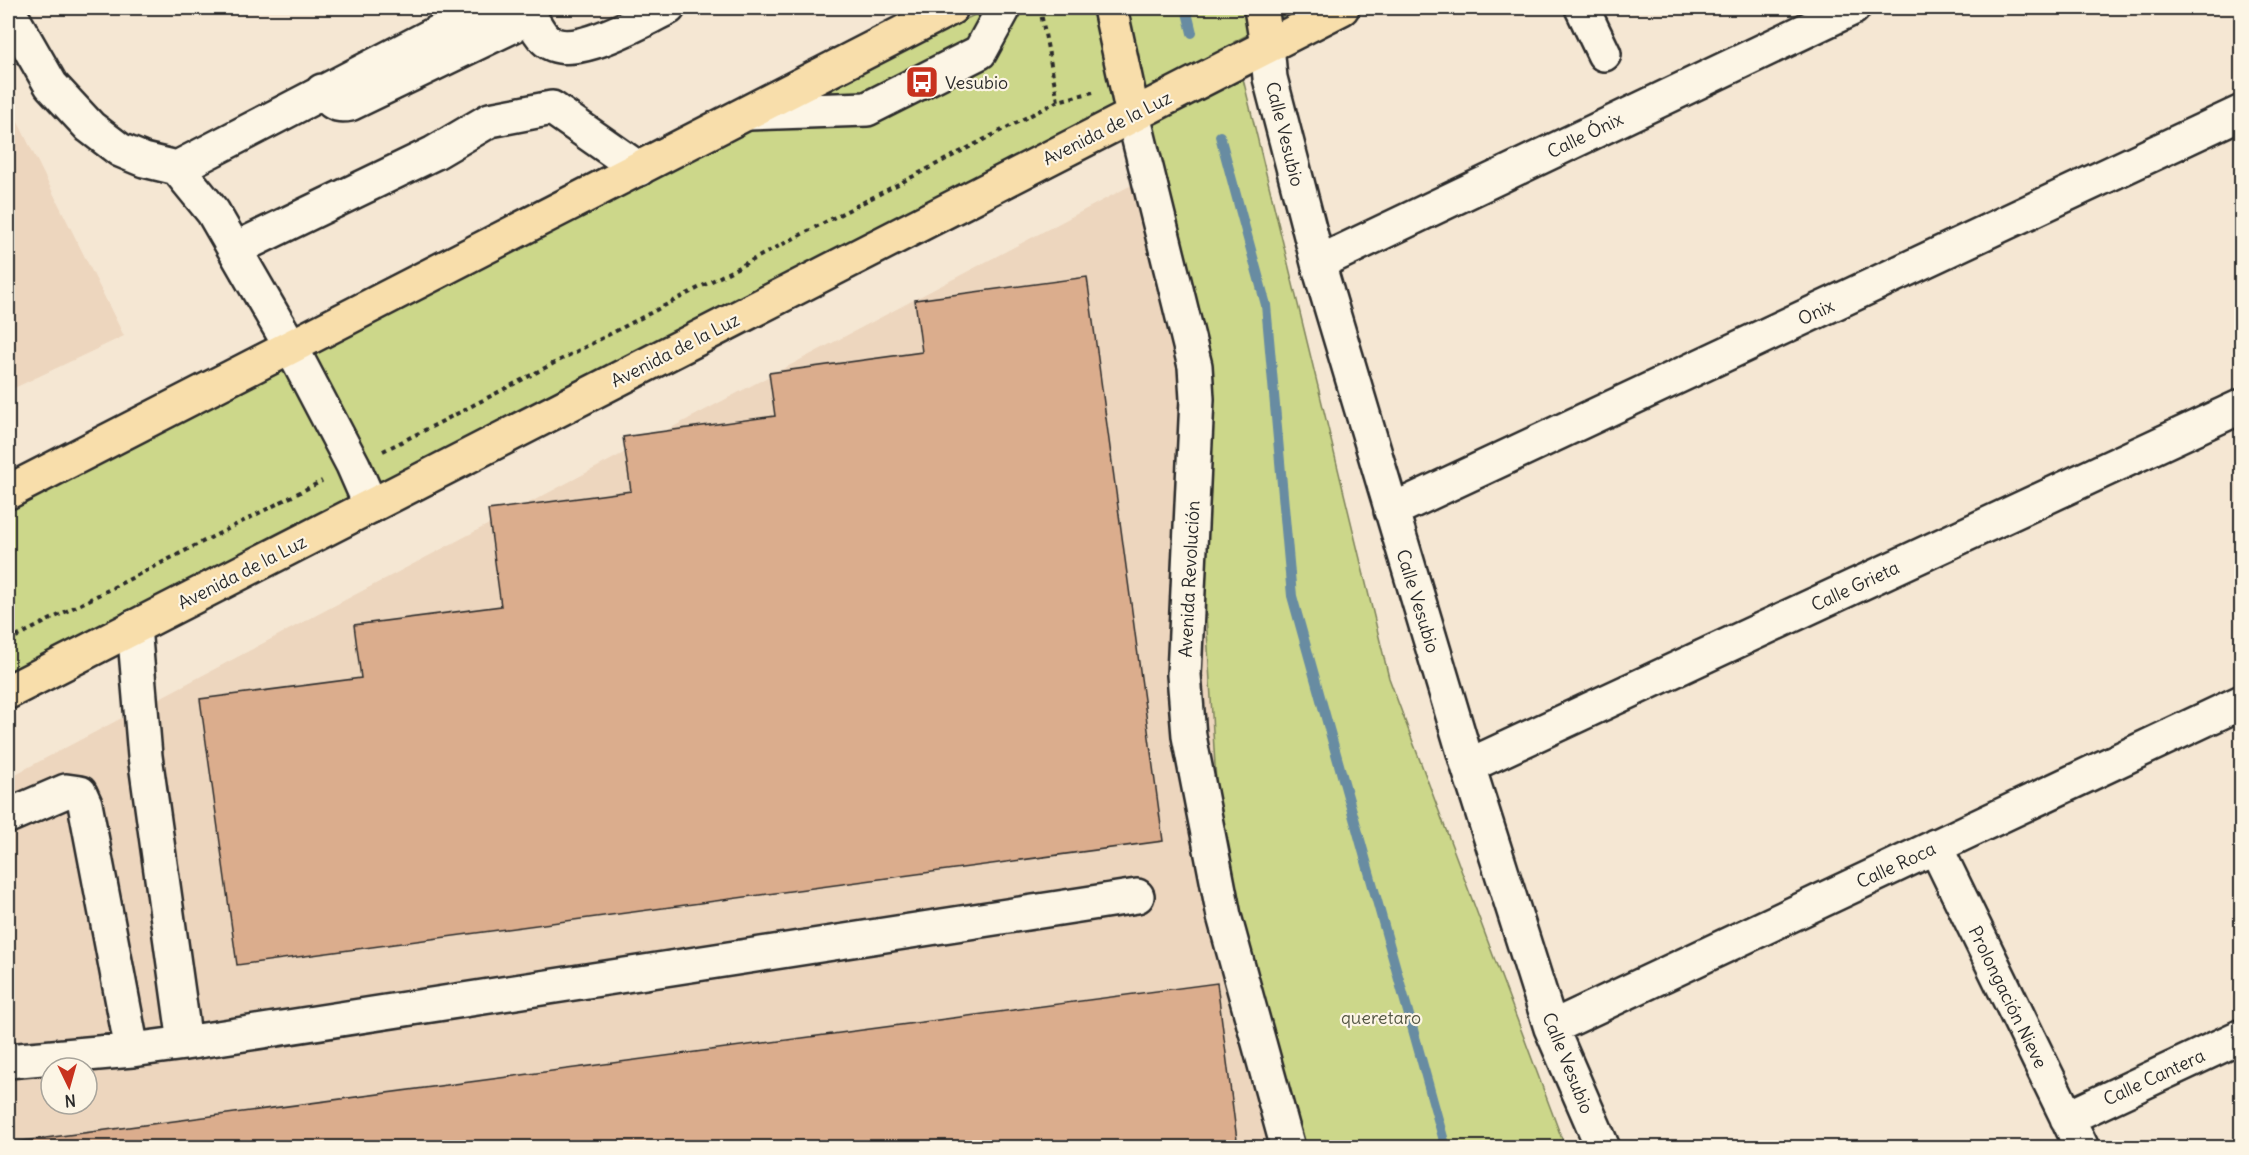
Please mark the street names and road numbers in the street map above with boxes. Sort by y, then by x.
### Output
street label: Calle Vesubio [1261,79,1309,189]
street label: Avenida de la Luz [1039,86,1175,170]
street label: Calle Ónix [1543,107,1627,163]
street label: Onix [1794,294,1838,330]
street label: Avenida de la Luz [607,308,743,392]
street label: Avenida Revolución [1173,500,1205,658]
street label: Avenida de la Luz [174,530,310,614]
street label: Calle Vesubio [1391,546,1445,656]
street label: Calle Grieta [1807,556,1903,616]
street label: Calle Roca [1853,837,1939,893]
street label: Prolongación Nieve [1964,922,2052,1072]
street label: Calle Vesubio [1537,1009,1599,1117]
street label: Calle Cantera [2100,1043,2208,1111]

